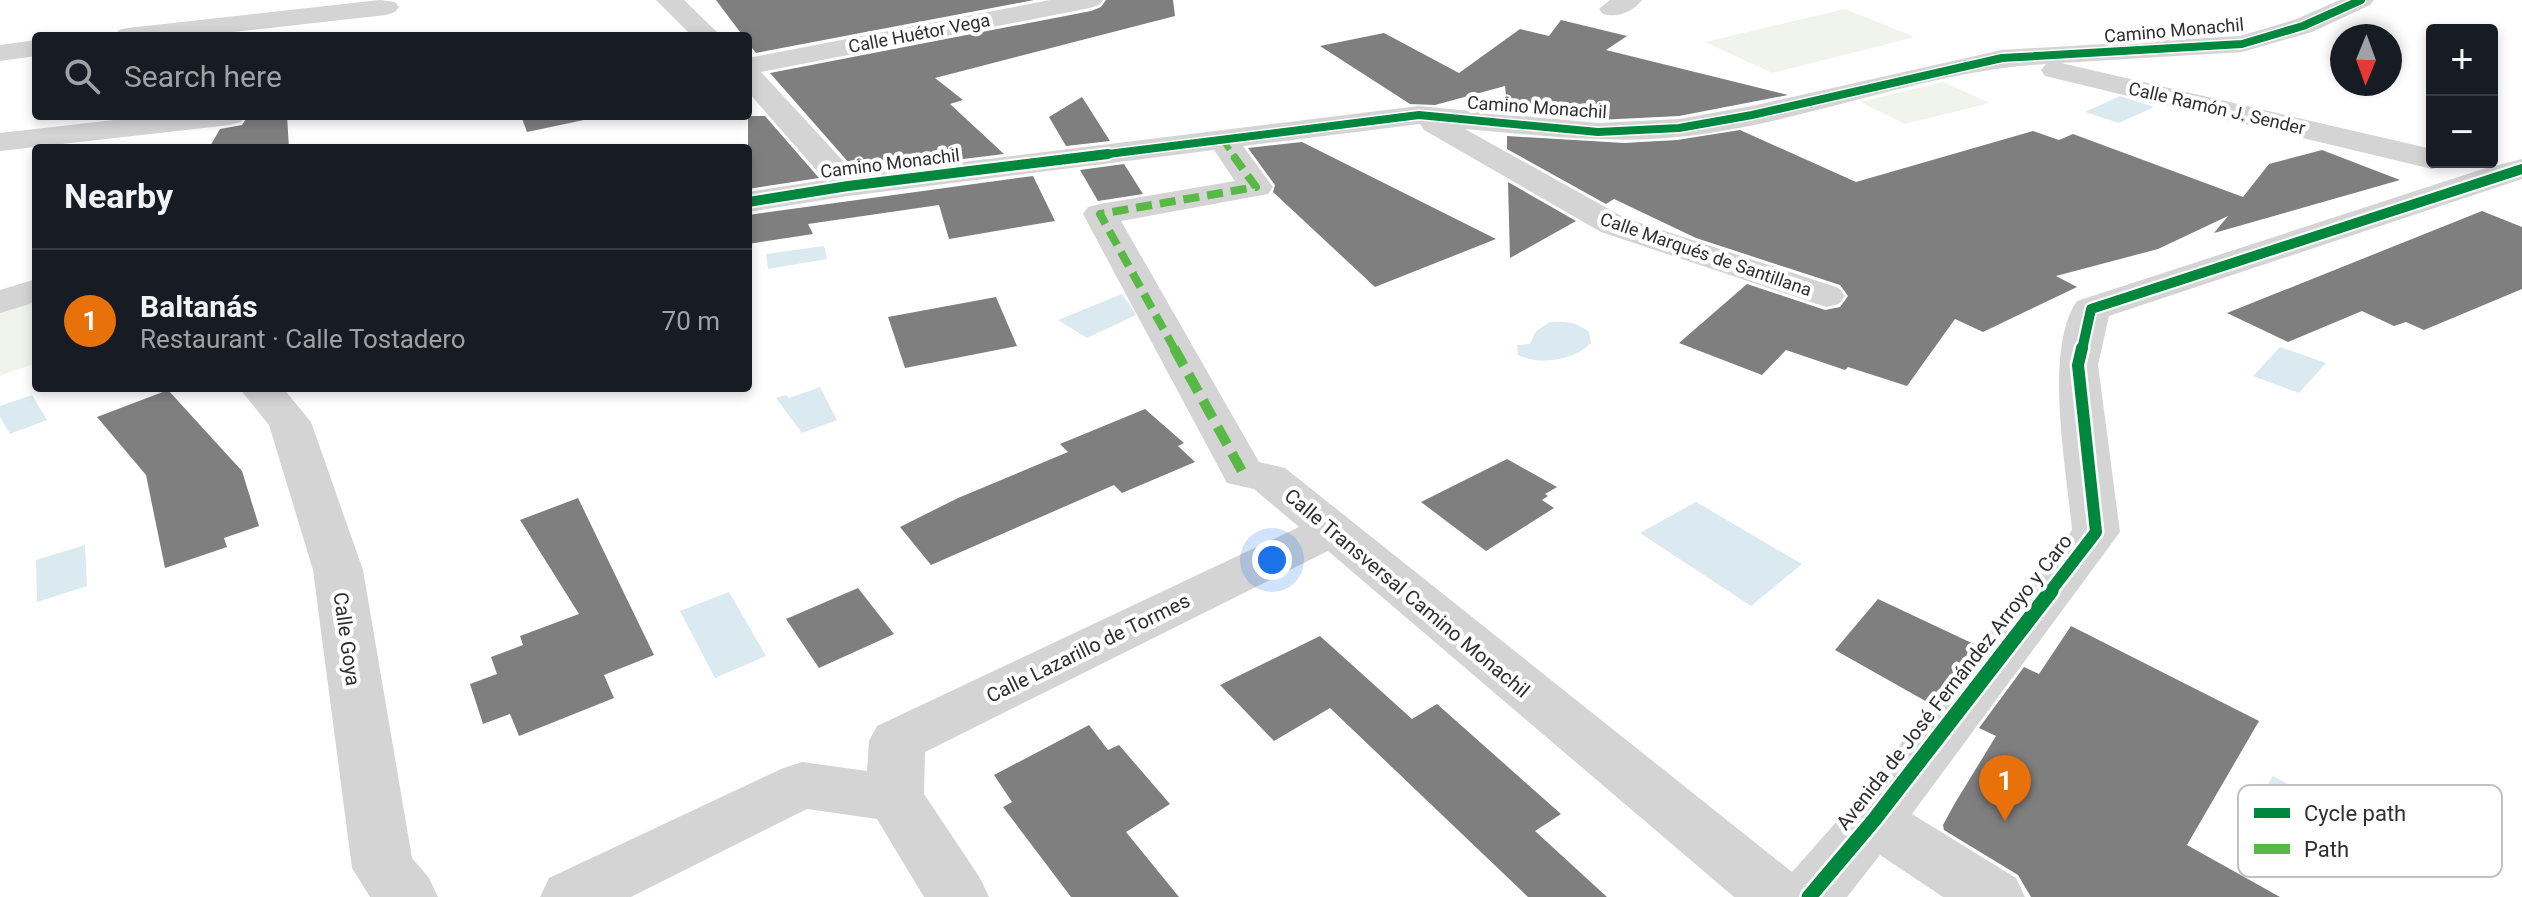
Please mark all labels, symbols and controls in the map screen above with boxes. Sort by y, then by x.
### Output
street label: Calle Huétor Vega [846,9,992,57]
street label: Camino Monachil [2103,13,2245,47]
north arrow [2330,24,2402,96]
map controls [2426,24,2498,168]
button: + [2426,24,2498,96]
search box [32,32,752,120]
icon: search [60,54,104,98]
text: Search here [124,59,282,94]
street label: Calle Ramón J. Sender [2127,77,2307,139]
street label: Camino Monachil [1466,92,1608,122]
button: − [2426,96,2498,168]
street label: Camino Monachil [819,144,961,182]
text: Nearby [64,176,173,216]
street label: Calle Marqués de Santillana [1597,208,1815,300]
text: Baltanás [140,289,258,324]
text: 1 [83,306,97,336]
text: 70 m [662,306,720,336]
text: Restaurant · Calle Tostadero [140,324,466,354]
street label: Calle Transversal Camino Monachil [1280,483,1534,703]
street label: Avenida de José Fernández Arroyo y Caro [1831,529,2077,835]
your location [1252,540,1292,580]
street label: Calle Lazarillo de Tormes [982,588,1194,708]
street label: Calle Goya [329,591,365,687]
pin: 1 [1979,755,2031,821]
legend [2238,785,2502,877]
text: Cycle path [2304,801,2406,826]
text: Path [2304,837,2349,862]

